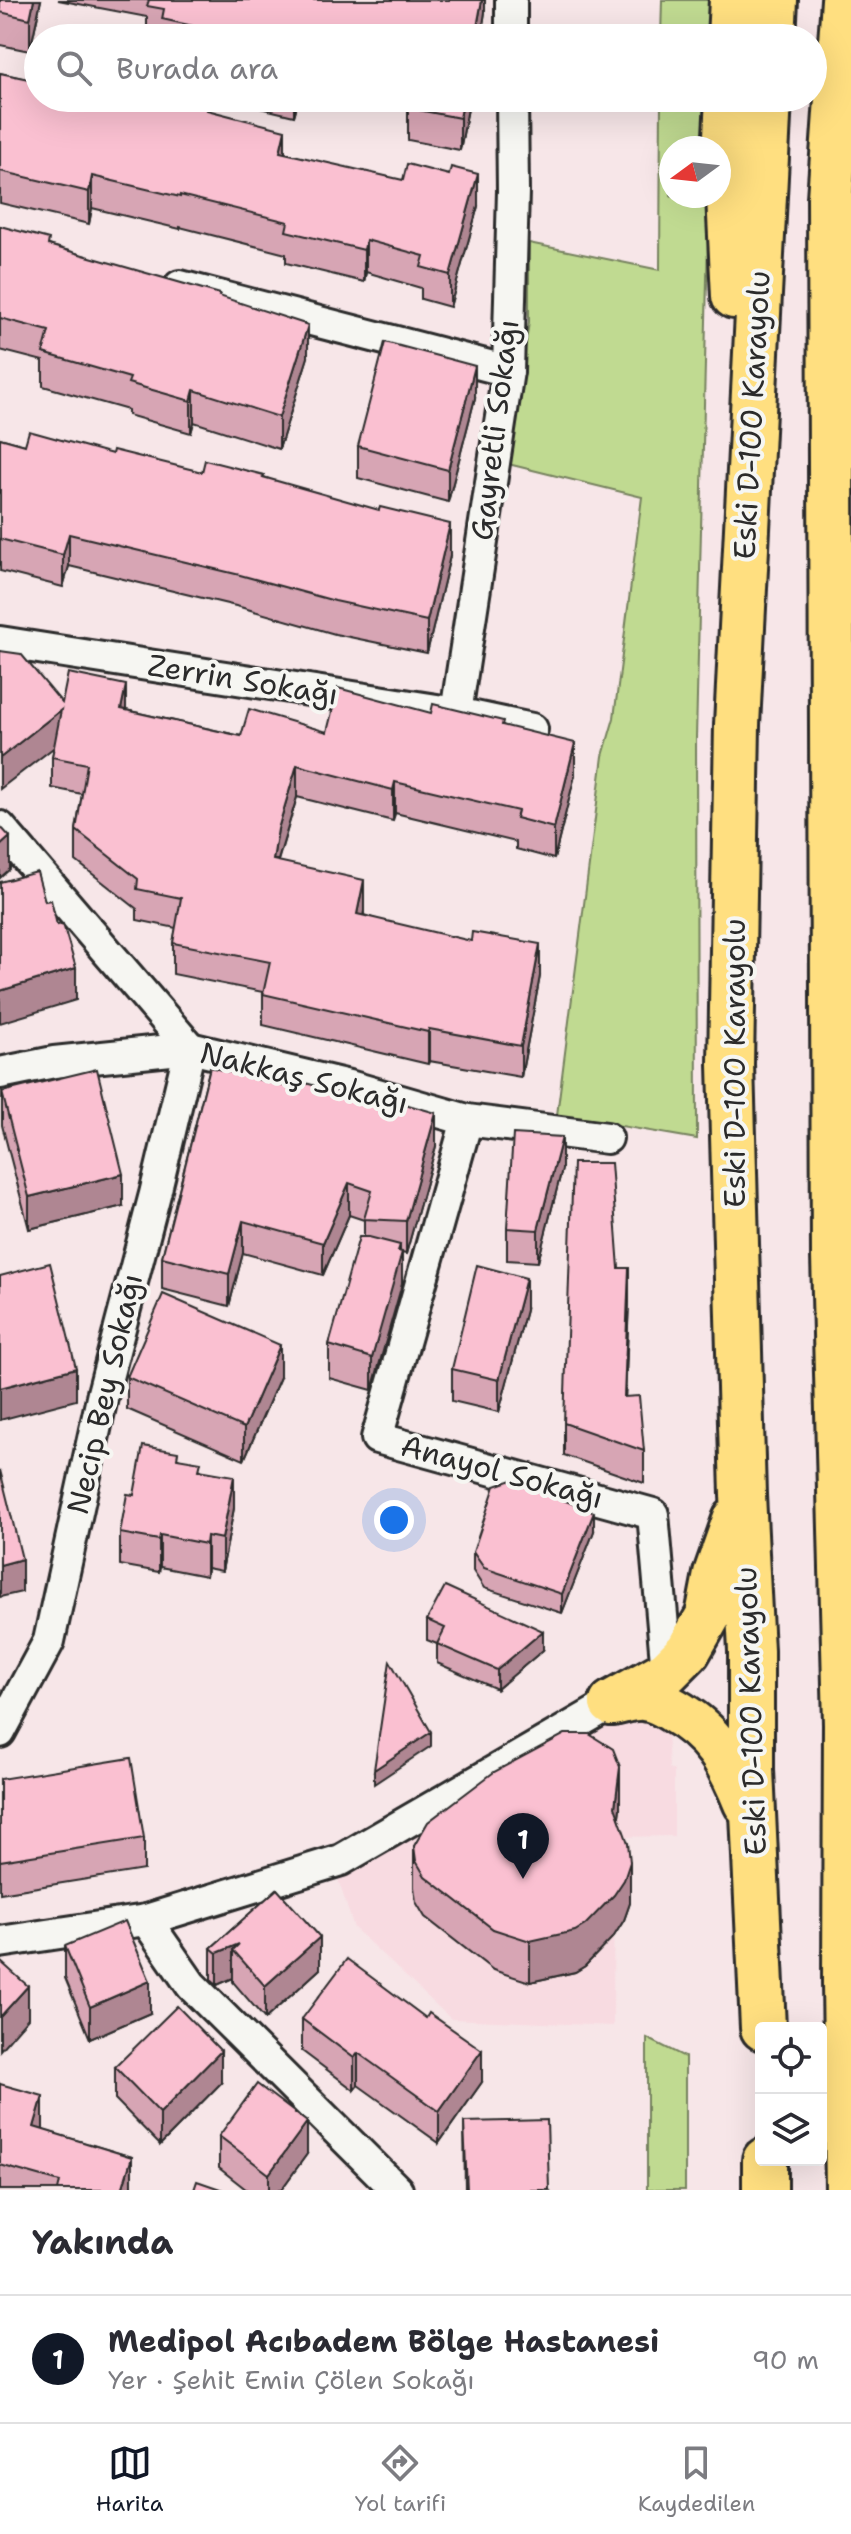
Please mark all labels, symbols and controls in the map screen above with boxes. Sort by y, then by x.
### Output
search box [24,24,827,112]
icon: search [52,46,96,90]
text: Burada ara [116,48,278,89]
north arrow [659,136,731,208]
street label: Eski D-100 Karayolu [723,269,780,560]
street label: Gayretli Sokağı [461,317,528,543]
street label: Zerrin Sokağı [145,644,341,715]
street label: Eski D-100 Karayolu [714,918,755,1208]
street label: Nakkaş Sokağı [196,1032,412,1123]
street label: Necip Bey Sokağı [57,1269,152,1518]
street label: Anayol Sokağı [396,1425,608,1518]
your location [374,1500,414,1540]
street label: Eski D-100 Karayolu [725,1566,776,1856]
pin: 1 [497,1813,549,1879]
map controls [755,2022,827,2166]
button: locate [755,2022,827,2094]
button: layers [755,2094,827,2166]
text: Yakında [32,2219,174,2265]
text: Medipol Acıbadem Bölge Hastanesi [108,2321,659,2362]
text: 1 [52,2342,64,2377]
text: 90 m [752,2342,819,2377]
text: Yer · Şehit Emin Çölen Sokağı [108,2362,475,2397]
tab: Harita [96,2441,163,2518]
tab: Yol tarifi [355,2441,446,2518]
tab: Kaydedilen [638,2441,755,2518]

